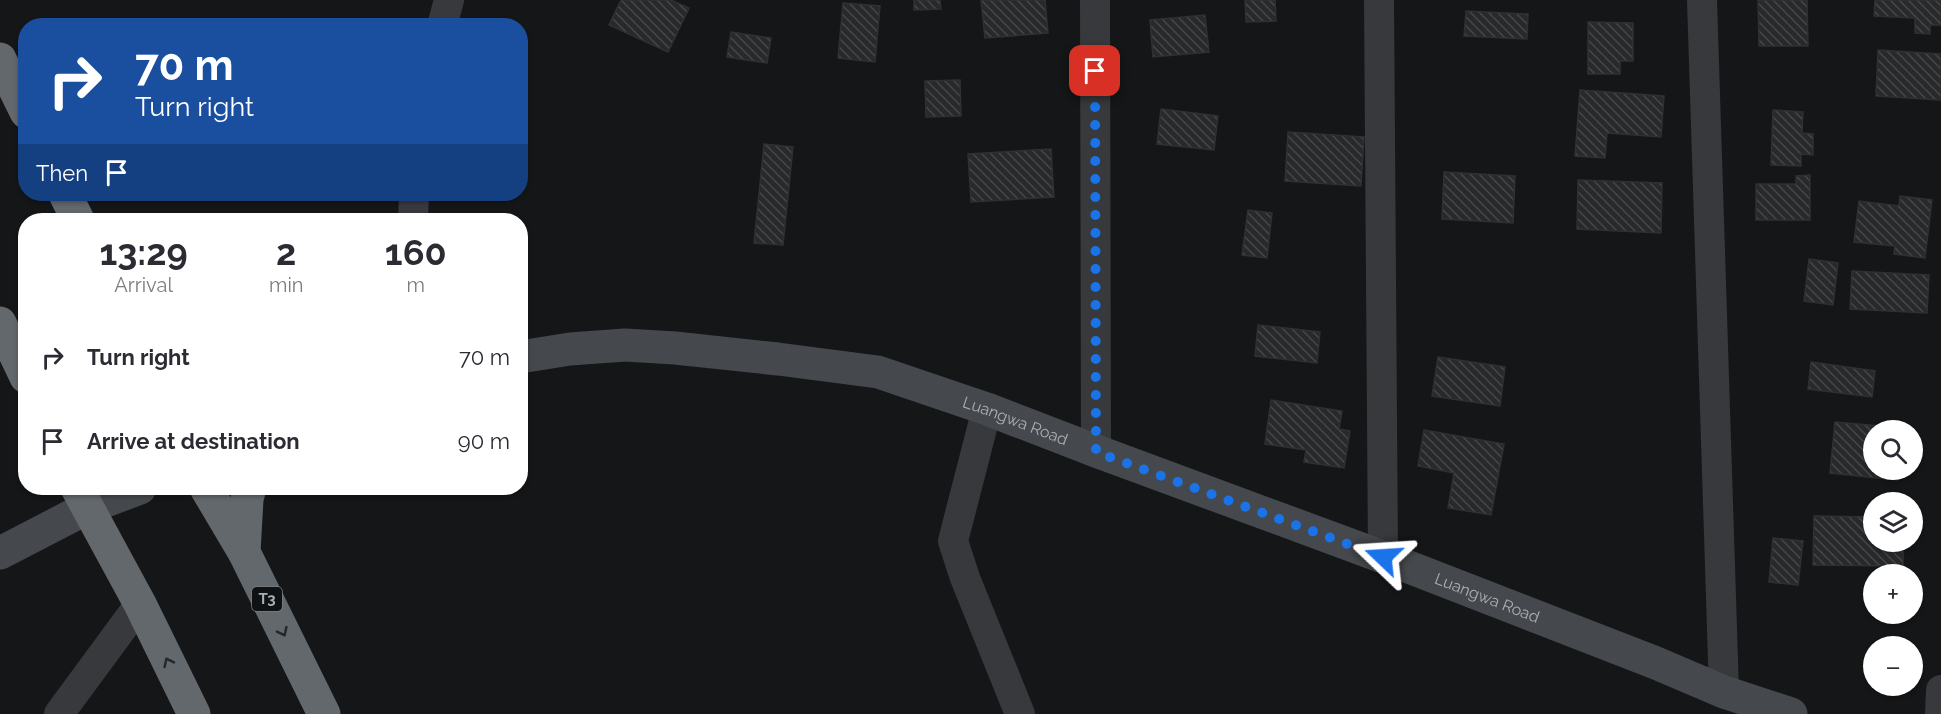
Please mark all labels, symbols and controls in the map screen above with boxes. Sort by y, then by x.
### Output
text: 70 m [135,41,234,90]
icon: right [36,42,114,120]
pin [1069,45,1120,96]
icon: arrive [1078,54,1111,87]
text: Turn right [135,91,254,122]
icon: arrive [100,156,133,189]
text: Then [36,160,88,186]
text: 13:29 [99,231,188,273]
text: 2 [276,231,296,273]
text: 160 [385,231,447,273]
text: Arrival [114,273,173,297]
text: min [269,273,303,297]
text: m [407,273,425,297]
icon: right [36,341,69,374]
text: Turn right [87,344,190,370]
text: 70 m [459,344,510,370]
street label: Luangwa Road [960,392,1071,449]
map controls [1863,420,1923,696]
button: search [1863,420,1923,480]
icon: arrive [36,425,69,458]
text: Arrive at destination [87,428,300,454]
text: 90 m [458,428,510,454]
button: layers [1863,492,1923,552]
position arrow [1351,525,1415,589]
button: + [1863,564,1923,624]
street label: Luangwa Road [1432,569,1542,626]
road number: T3 [252,587,282,611]
one-way arrow [276,625,287,636]
button: − [1863,636,1923,696]
one-way arrow [164,657,176,668]

